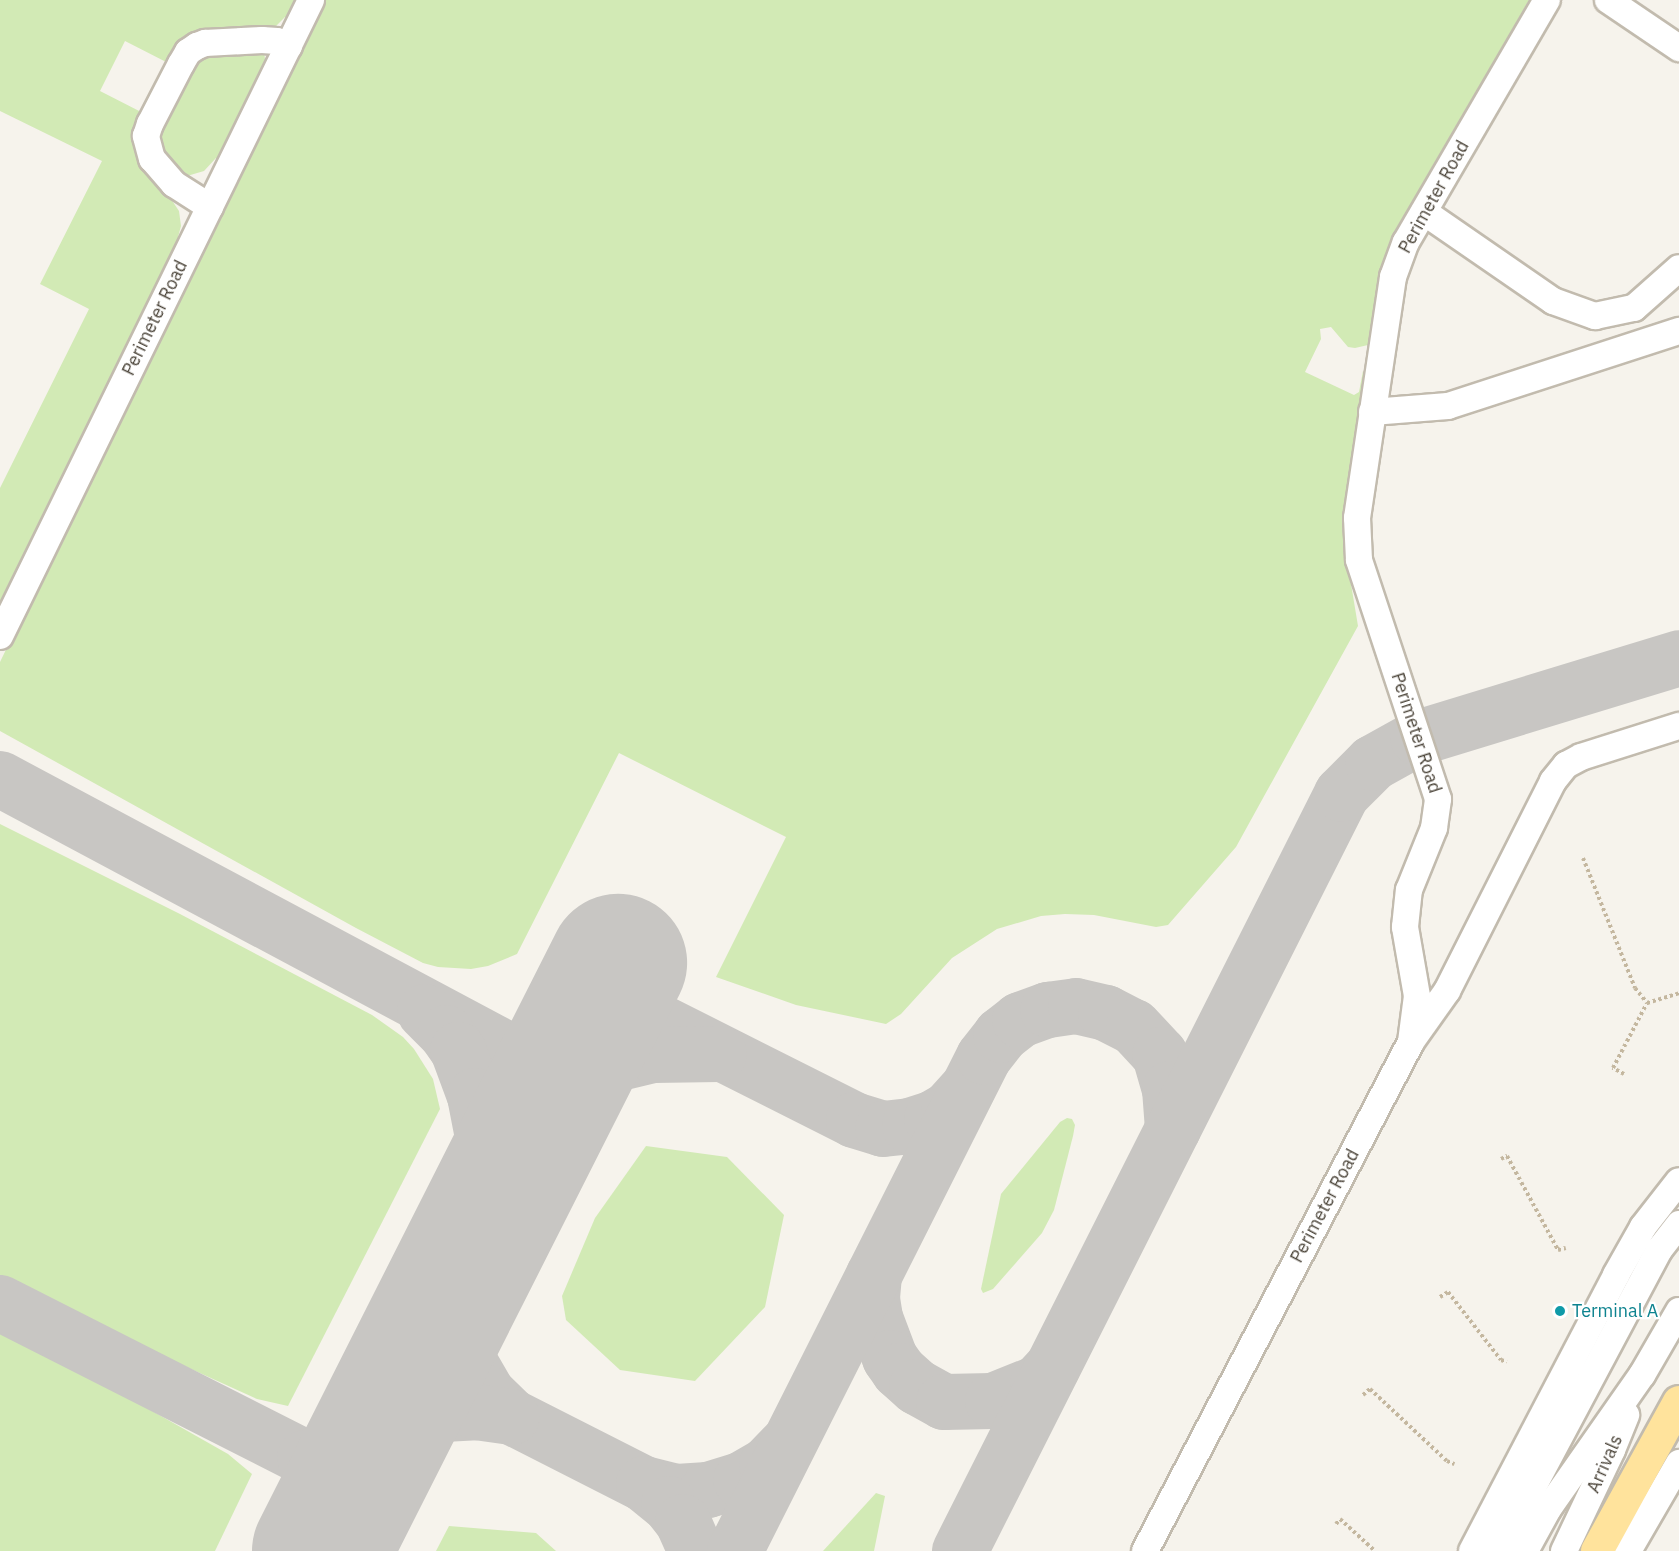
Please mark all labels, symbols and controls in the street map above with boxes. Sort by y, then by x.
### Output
street label: Perimeter Road [1394,137,1474,257]
street label: Perimeter Road [118,257,192,379]
street label: Perimeter Road [1386,670,1446,796]
street label: Perimeter Road [1286,1146,1364,1266]
place label: Terminal A [1572,1300,1658,1322]
marker: Terminal A [1553,1304,1567,1318]
street label: Arrivals [1583,1432,1627,1496]

